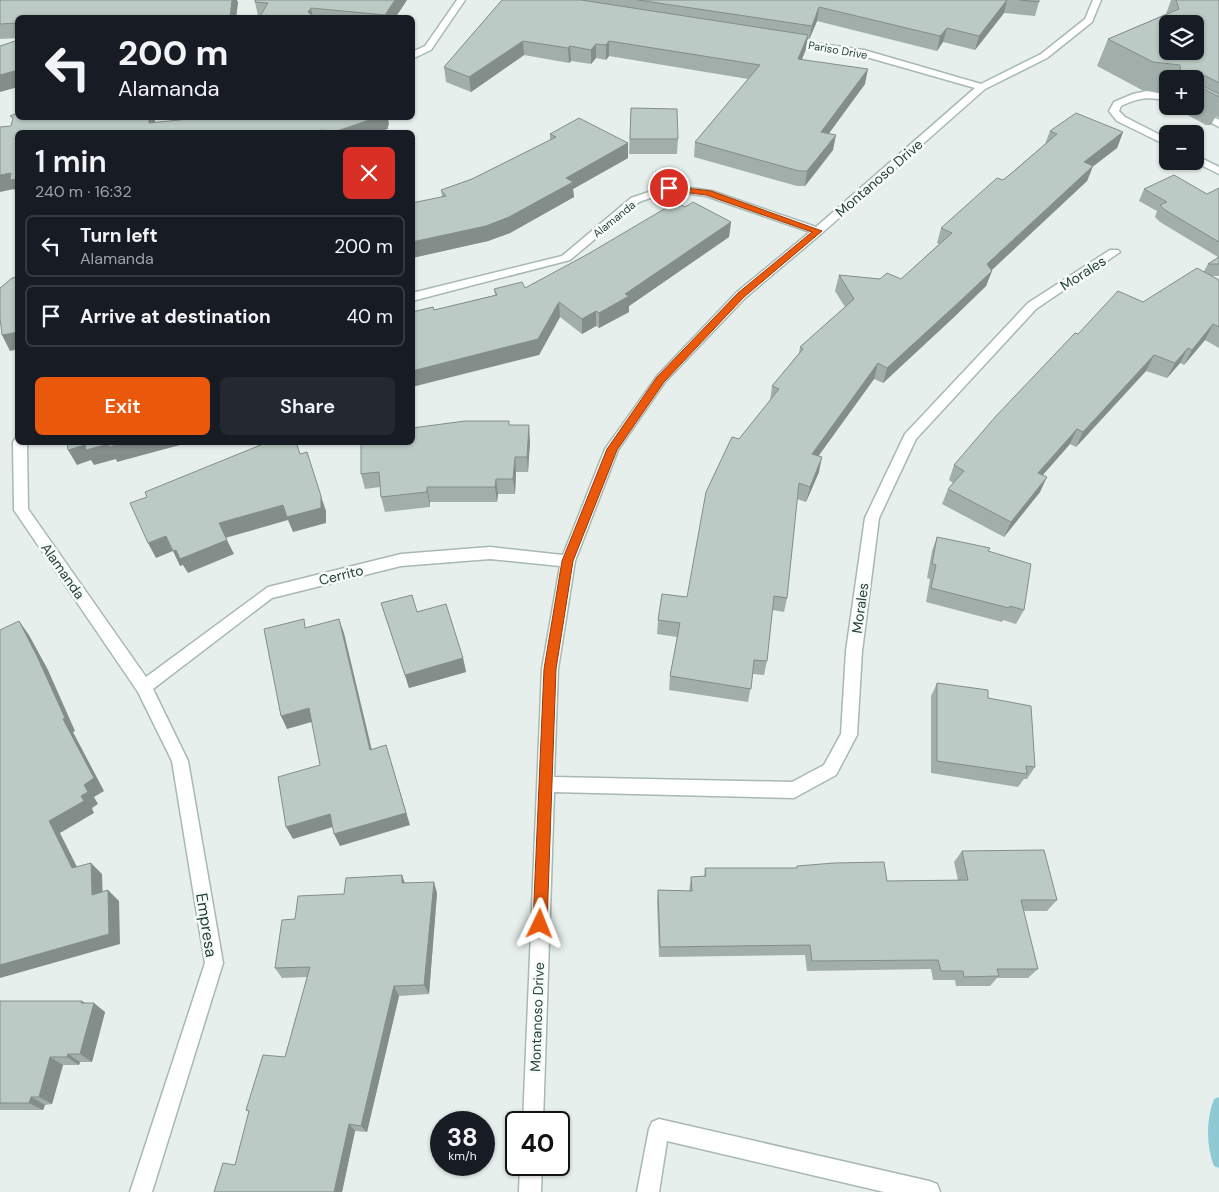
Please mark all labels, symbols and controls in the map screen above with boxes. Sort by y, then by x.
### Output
map controls [1159,15,1204,170]
button: layers [1159,15,1204,60]
text: 200 m [118,30,229,76]
icon: left [35,35,100,100]
street label: Pariso Drive [807,38,869,62]
button: + [1159,70,1204,115]
text: Alamanda [118,74,219,103]
button: − [1159,125,1204,170]
street label: Montanoso Drive [832,135,926,221]
text: 1 min [35,142,107,181]
button: close [343,147,395,199]
pin [648,167,690,209]
icon: arrive [655,174,683,202]
text: 240 m · 16:32 [35,181,132,202]
street label: Alamanda [590,198,638,240]
text: Turn left [80,223,158,248]
icon: left [37,232,65,260]
text: 200 m [334,234,393,259]
text: Alamanda [80,248,154,269]
street label: Morales [1057,252,1109,294]
icon: arrive [37,302,65,330]
text: Arrive at destination [80,304,271,329]
text: 40 m [346,304,393,329]
button: Exit [35,377,210,435]
button: Share [220,377,395,435]
street label: Alamanda [37,539,89,603]
street label: Cerrito [317,561,365,589]
street label: Morales [848,582,872,634]
street label: Empresa [191,891,222,959]
position arrow [513,897,565,949]
street label: Montanoso Drive [526,962,548,1072]
speed limit sign: 40 [505,1111,570,1176]
text: 38 [447,1121,478,1154]
text: km/h [448,1148,477,1164]

